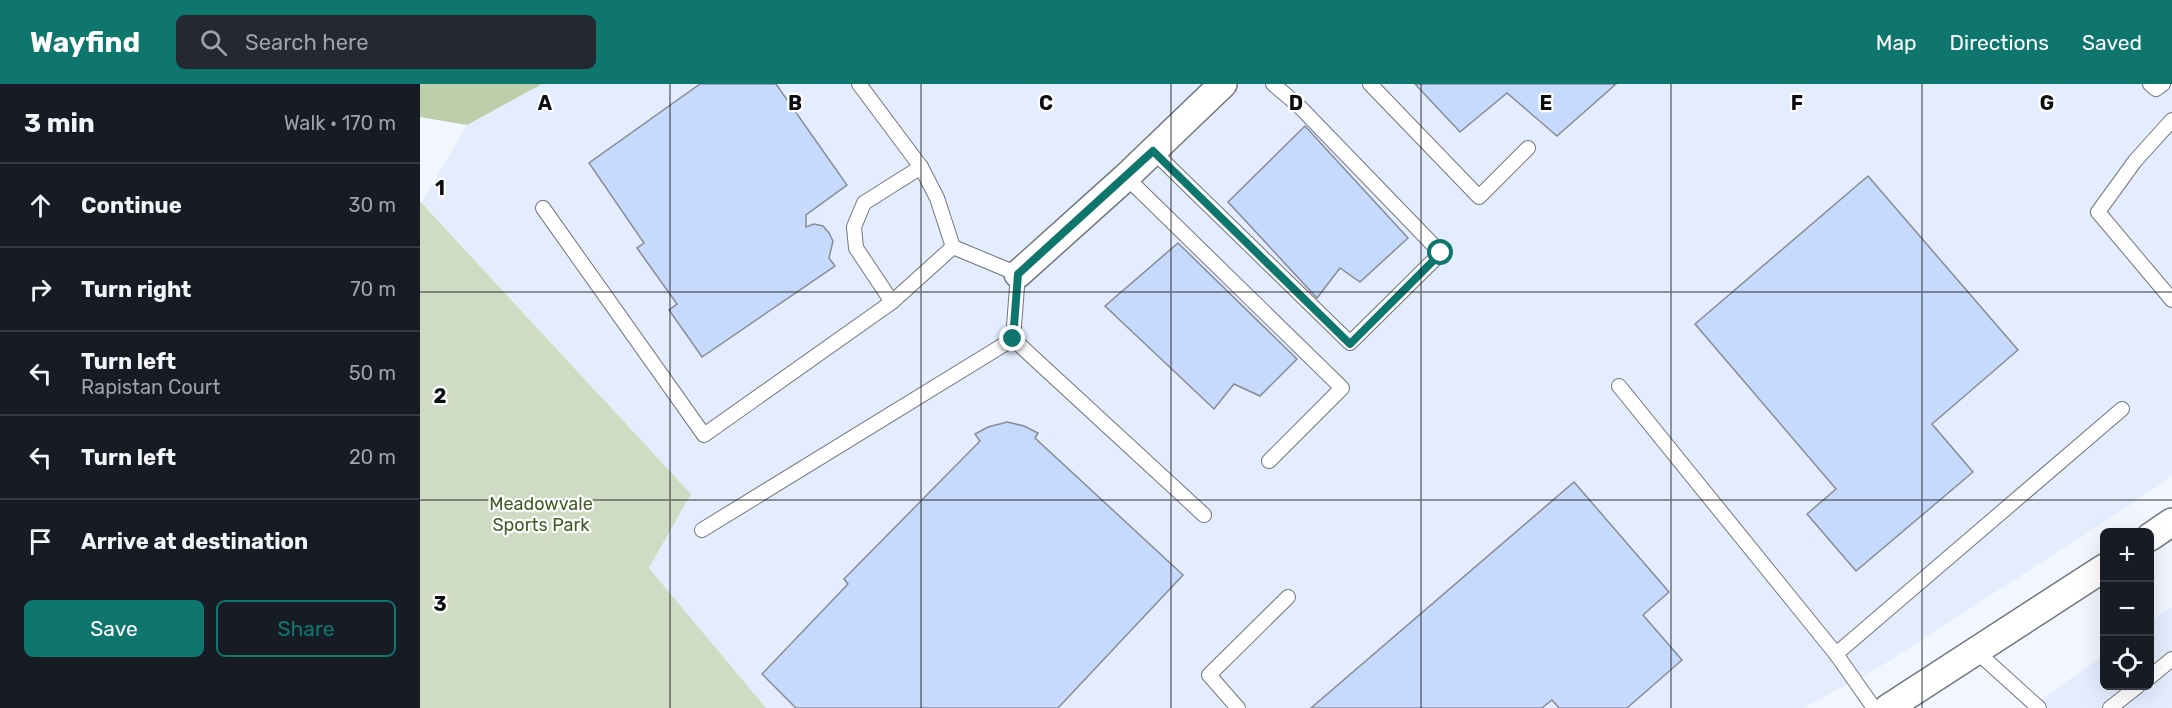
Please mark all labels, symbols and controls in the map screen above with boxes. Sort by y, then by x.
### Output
search box [176,15,596,69]
text: Wayfind [30,26,140,59]
icon: search [197,26,230,59]
text: Search here [245,29,369,56]
text: Map [1876,30,1917,55]
text: Directions [1950,30,2049,55]
text: Saved [2082,30,2142,55]
text: A [538,91,553,115]
text: B [788,91,802,115]
text: C [1039,91,1053,115]
text: D [1289,91,1303,115]
text: E [1540,91,1552,115]
text: F [1791,91,1803,115]
text: G [2040,91,2054,115]
text: 3 min [24,108,95,139]
text: Walk · 170 m [284,111,396,135]
text: 1 [435,176,445,200]
icon: ahead [24,189,57,222]
text: Continue [81,192,182,219]
text: 30 m [349,193,396,217]
route start [1427,239,1453,265]
icon: right [24,273,57,306]
text: Turn right [81,276,191,303]
text: 70 m [350,277,396,301]
route end [999,325,1025,351]
text: Turn left [81,348,176,375]
icon: left [24,357,57,390]
text: 50 m [349,361,396,385]
text: Rapistan Court [81,375,220,399]
text: 2 [434,384,447,408]
icon: left [24,441,57,474]
text: Turn left [81,444,176,471]
text: 20 m [349,445,396,469]
park label: Meadowvale Sports Park [489,493,593,536]
icon: arrive [24,525,57,558]
text: Arrive at destination [81,528,308,555]
map controls [2100,528,2154,690]
button: + [2100,528,2154,582]
button: − [2100,582,2154,636]
text: 3 [433,592,447,616]
button: Save [24,600,204,657]
button: Share [216,600,396,657]
button: locate [2100,636,2154,690]

